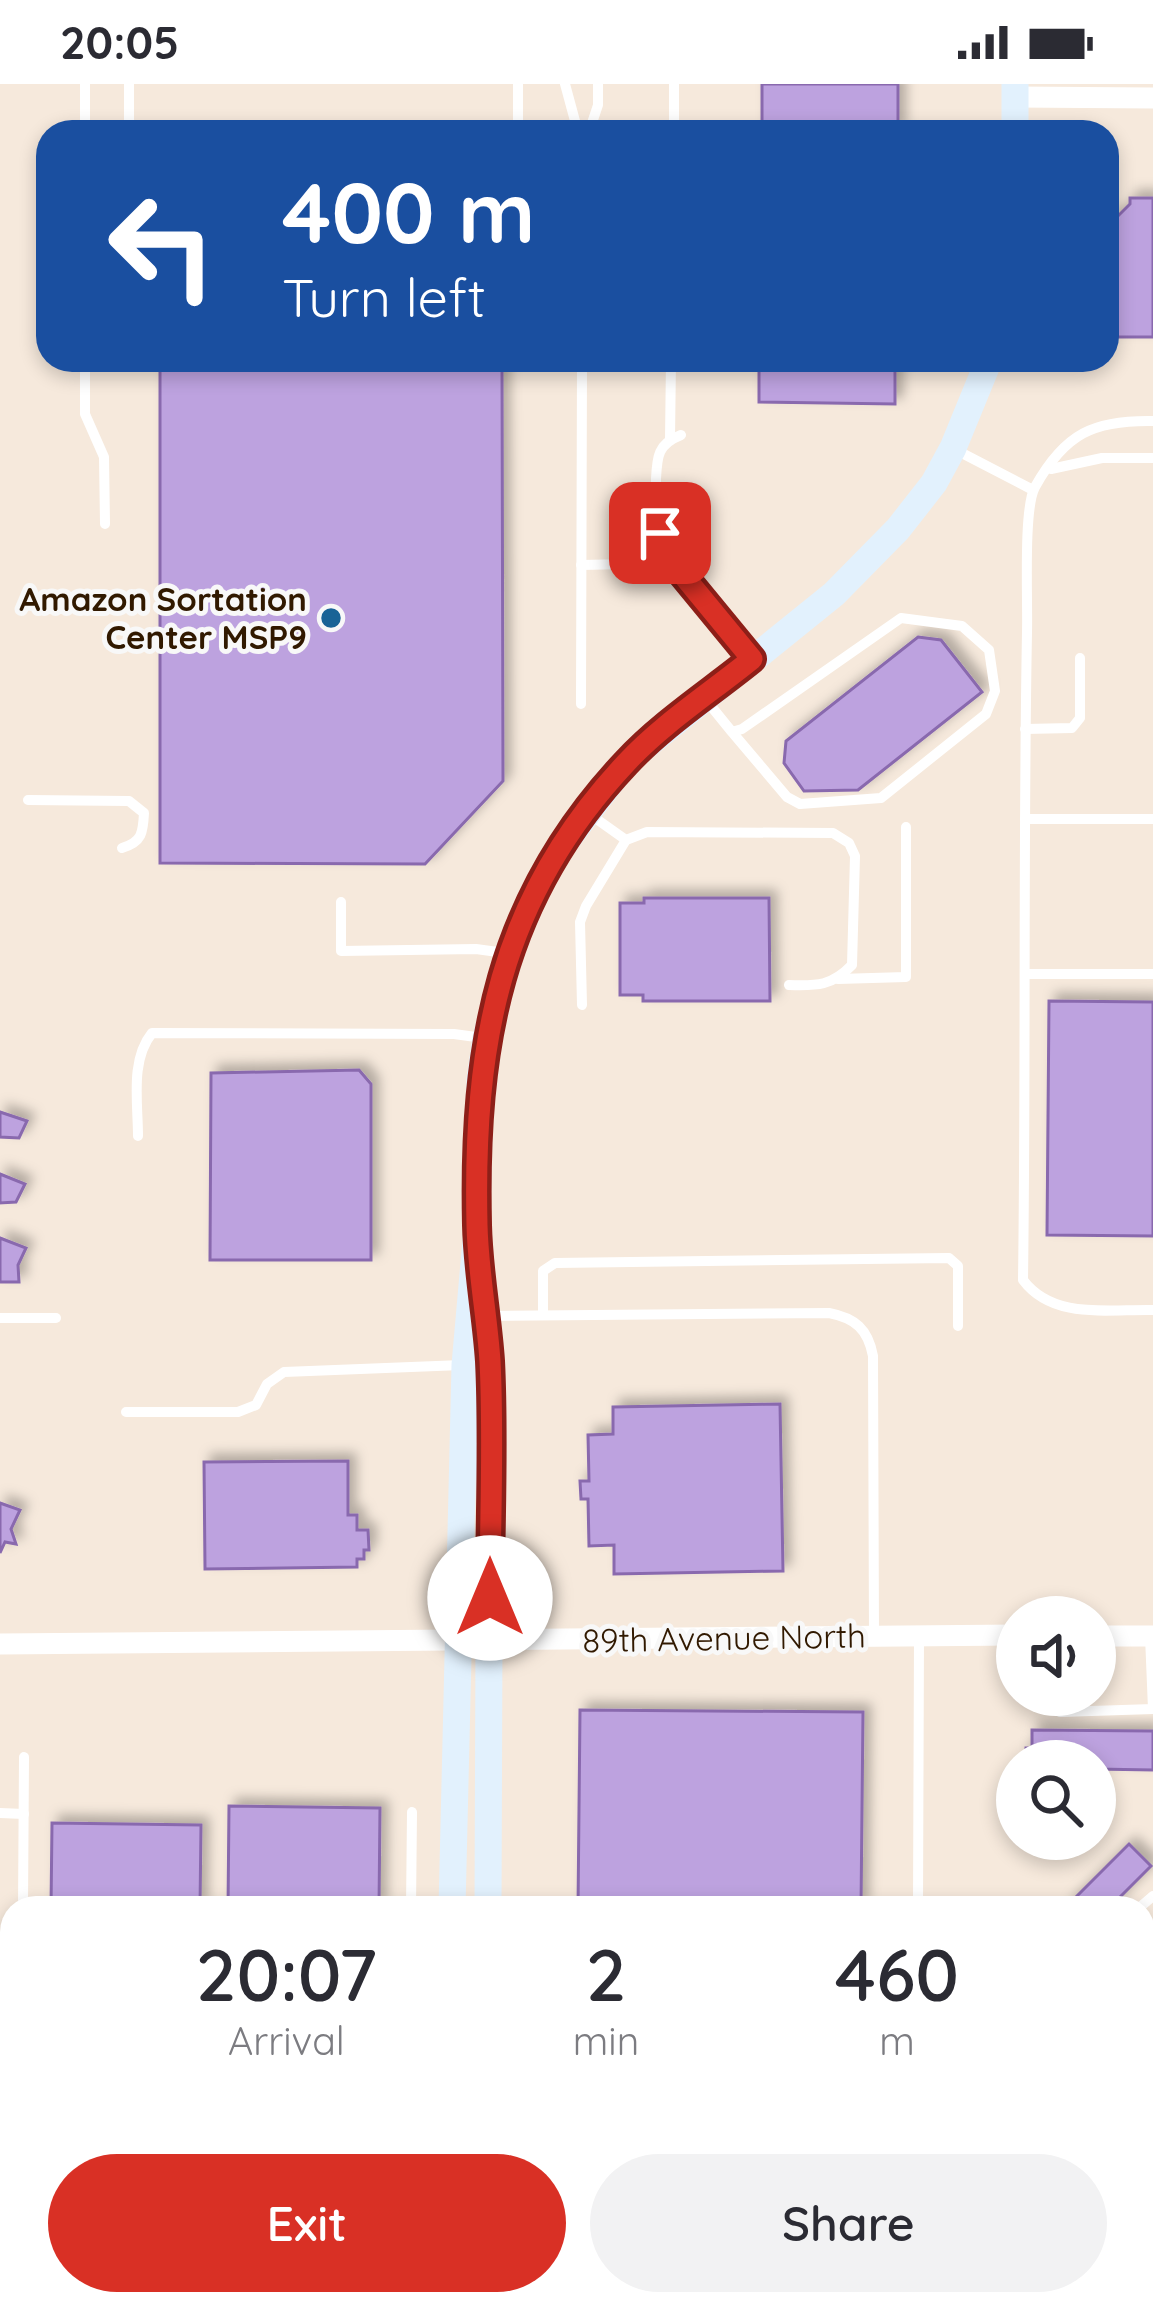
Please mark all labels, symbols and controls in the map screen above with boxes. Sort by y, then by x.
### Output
text: 20:05 [60,14,179,70]
text: 400 m [282,159,536,264]
icon: left [84,168,240,324]
text: Turn left [282,263,486,331]
pin [609,482,711,584]
icon: arrive [627,500,693,566]
place label: Amazon Sortation Center MSP9 [19,578,307,657]
marker: Amazon Sortation Center MSP9 [318,605,344,631]
position arrow [427,1535,553,1661]
map controls [996,1596,1116,1860]
button: sound [996,1596,1116,1716]
street label: 89th Avenue North [582,1615,866,1660]
button: search [996,1740,1116,1860]
text: 20:07 [196,1929,377,2019]
text: 2 [586,1929,626,2019]
text: 460 [835,1929,959,2019]
text: Arrival [228,2016,345,2065]
text: min [573,2016,639,2065]
text: m [879,2016,915,2065]
button: Exit [48,2154,566,2292]
button: Share [590,2154,1107,2292]

